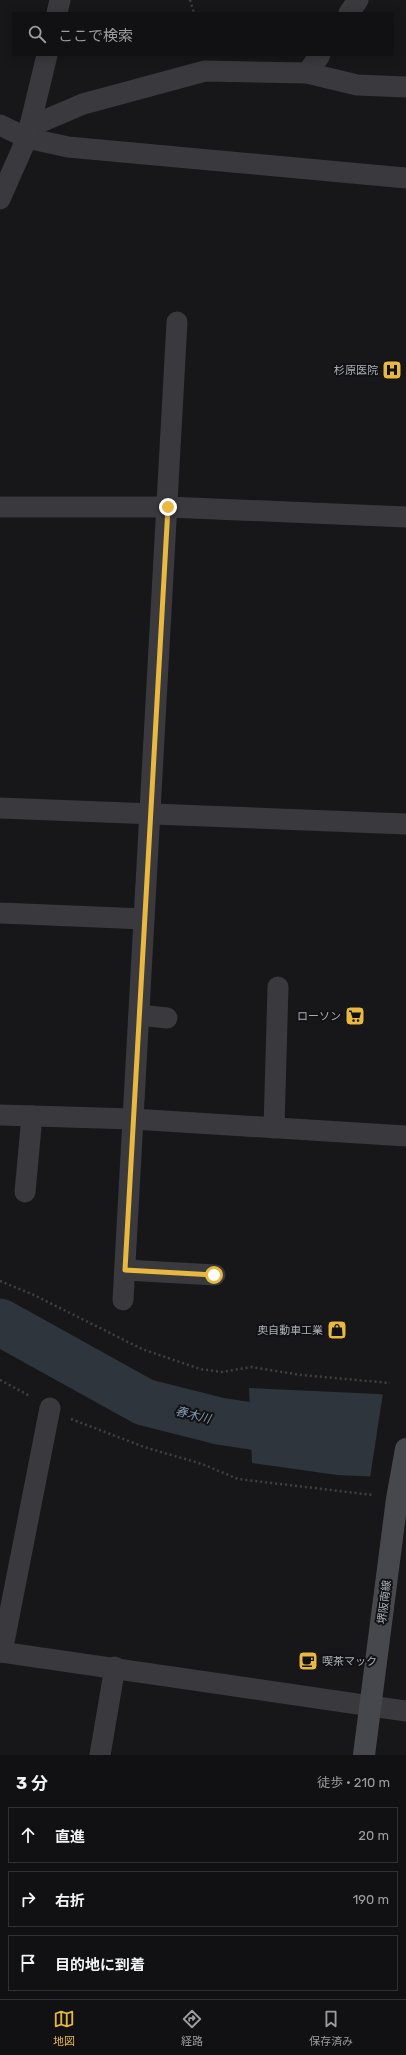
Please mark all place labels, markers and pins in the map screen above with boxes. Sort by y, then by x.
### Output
hospital icon: 杉原医院 [381,359,403,381]
place label: 杉原医院 [334,364,378,377]
supermarket icon: ローソン [344,1005,366,1027]
place label: ローソン [297,1010,341,1023]
shop icon: 奥自動車工業 [326,1319,348,1341]
place label: 奥自動車工業 [257,1324,323,1337]
cafe icon: 喫茶マック [297,1650,319,1672]
place label: 喫茶マック [322,1655,377,1668]

